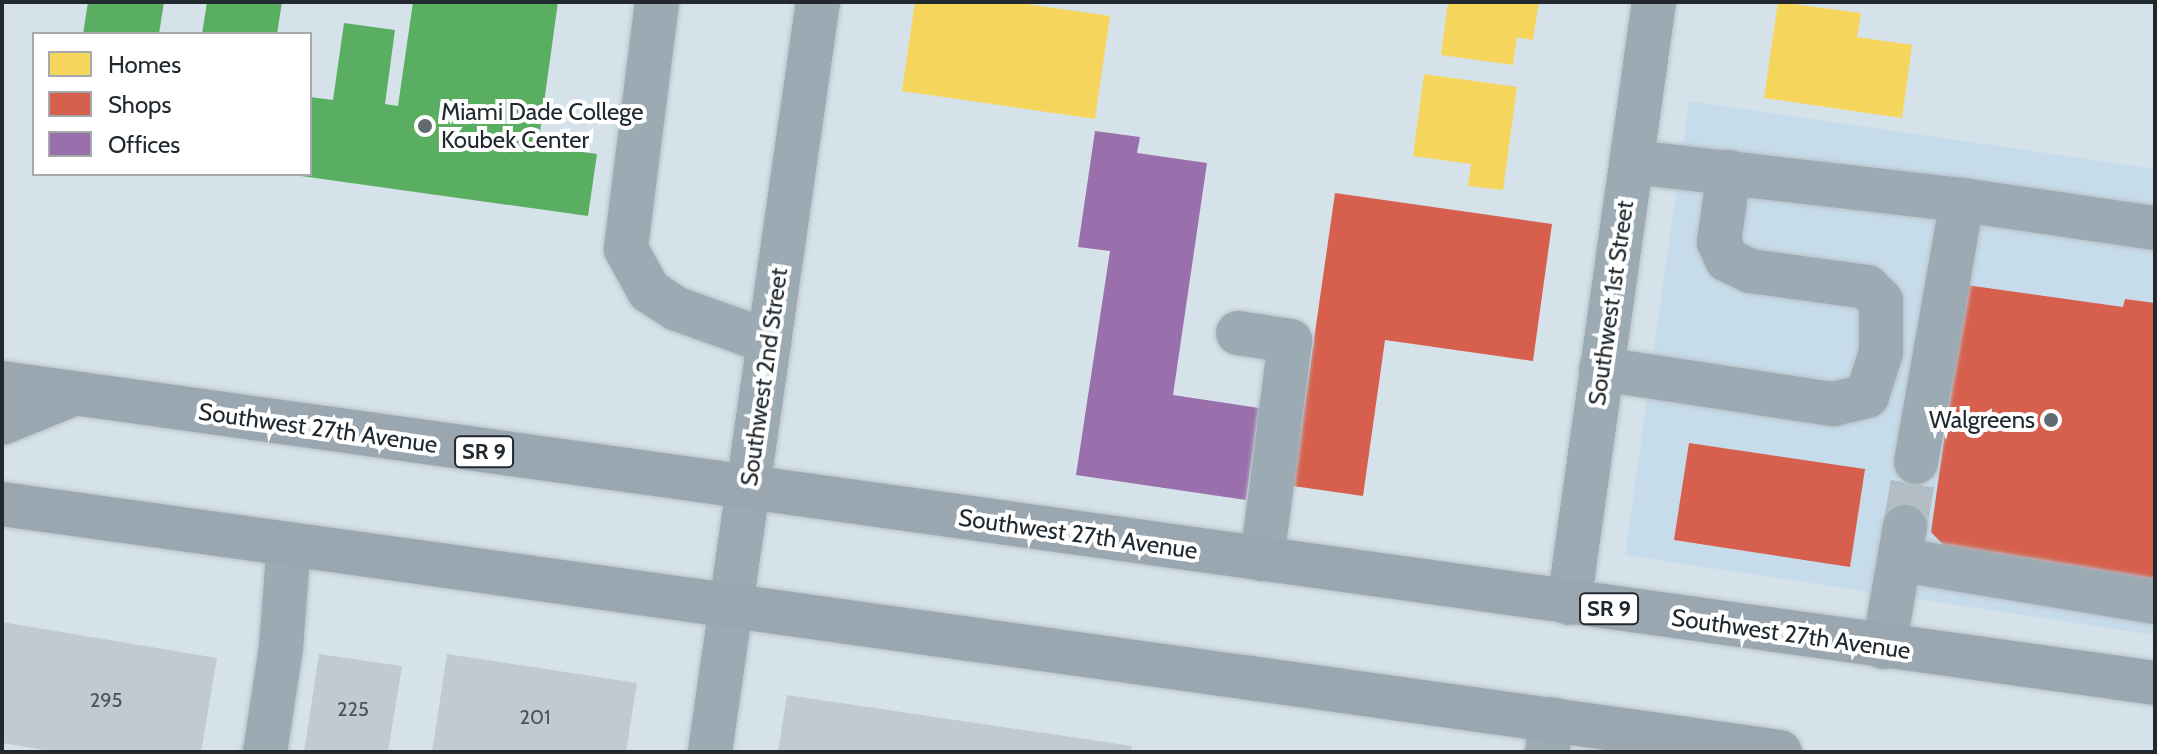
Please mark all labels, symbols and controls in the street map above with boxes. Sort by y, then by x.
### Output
legend [32,32,312,176]
text: Homes [108,50,181,79]
text: Shops [108,90,171,119]
place label: Miami Dade College Koubek Center [441,98,644,154]
marker: Miami Dade College Koubek Center [416,117,434,135]
text: Offices [108,130,180,159]
street label: Southwest 1st Street [1582,199,1640,407]
street label: Southwest 2nd Street [734,266,794,488]
street label: Southwest 27th Avenue [197,397,439,459]
place label: Walgreens [1929,406,2035,434]
marker: Walgreens [2042,411,2060,429]
road number: SR 9 [454,434,514,470]
street label: Southwest 27th Avenue [957,503,1199,565]
road number: SR 9 [1579,591,1639,627]
street label: Southwest 27th Avenue [1670,603,1912,665]
house number: 295 [90,688,122,712]
house number: 225 [337,697,369,721]
house number: 201 [520,705,550,729]

